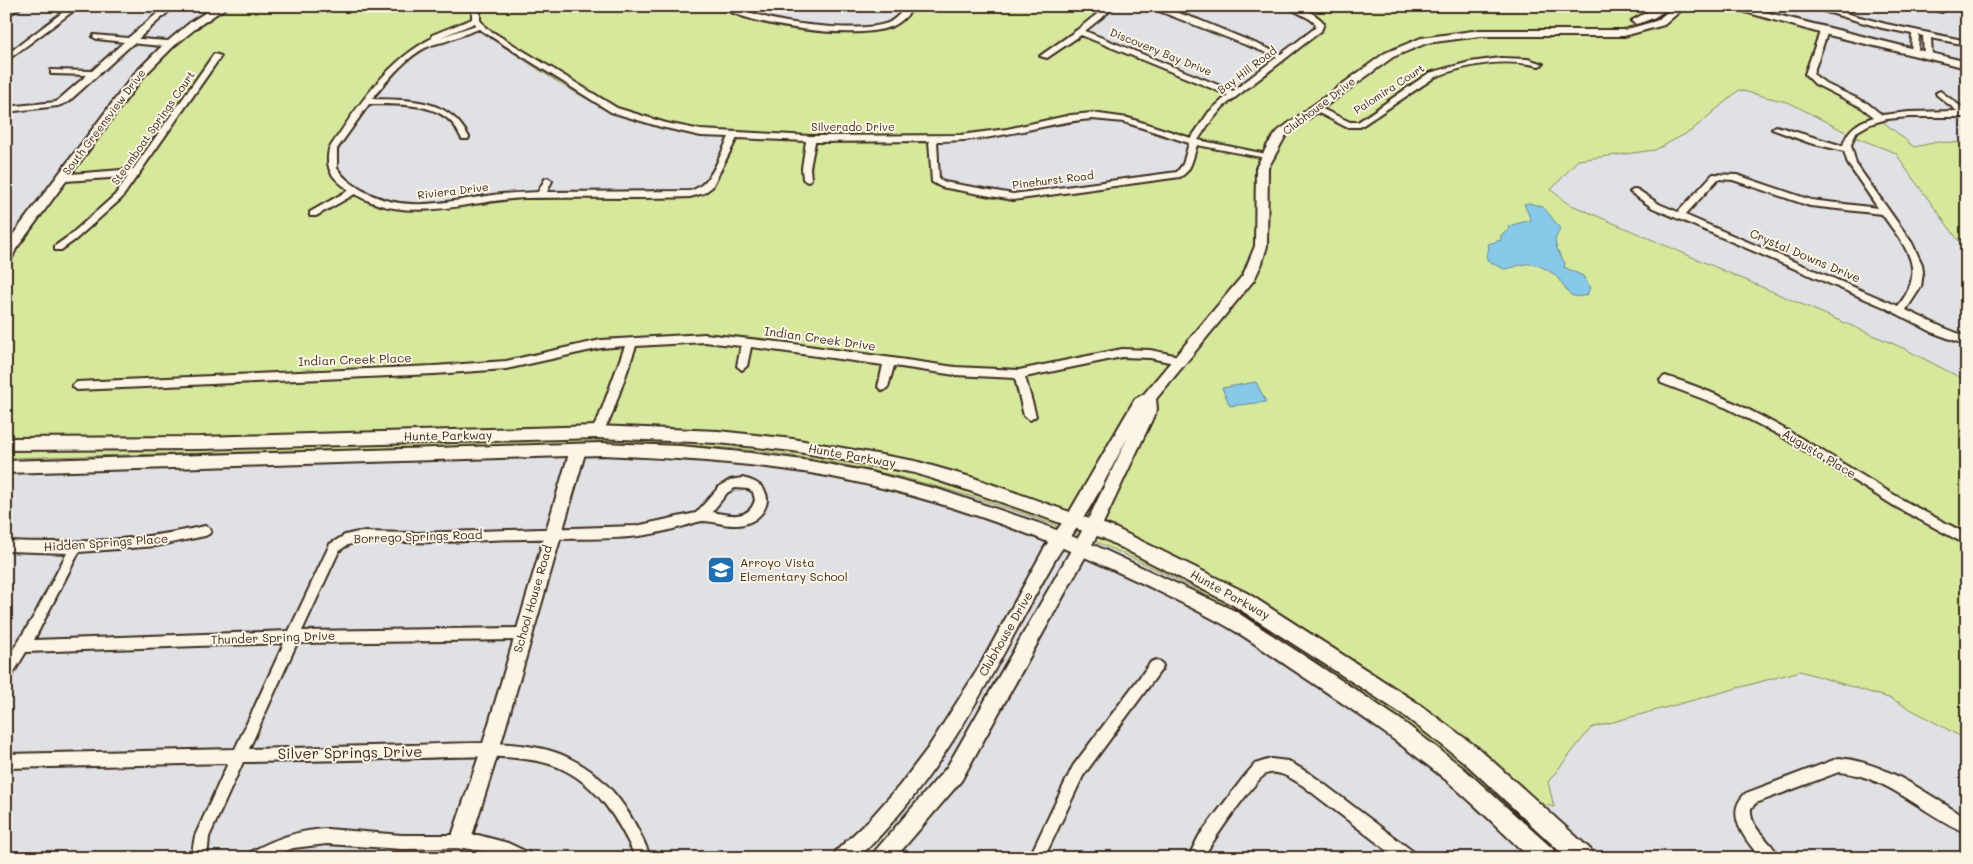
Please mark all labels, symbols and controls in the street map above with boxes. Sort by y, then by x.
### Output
street label: Discovery Bay Drive [1108,24,1215,79]
street label: Bay Hill Road [1214,42,1279,97]
street label: Palomira Court [1350,60,1427,117]
street label: South Greensview Drive [59,65,149,178]
street label: Steamboat Springs Court [107,68,198,188]
street label: Clubhouse Drive [1279,73,1358,138]
street label: Silverado Drive [811,119,895,134]
street label: Pinehurst Road [1011,167,1094,192]
street label: Riviera Drive [417,179,489,202]
street label: Crystal Downs Drive [1747,224,1863,286]
street label: Indian Creek Drive [763,322,877,354]
street label: Indian Creek Place [298,349,412,369]
street label: Augusta Place [1780,425,1859,481]
street label: Hunte Parkway [404,426,492,444]
street label: Hunte Parkway [807,439,897,471]
street label: Borrego Springs Road [353,526,483,546]
street label: Hidden Springs Place [43,530,169,554]
street label: School House Road [509,543,555,654]
place label: Arroyo Vista Elementary School [740,554,848,584]
school or university icon: Arroyo Vista Elementary School [706,555,736,585]
street label: Hunte Parkway [1188,566,1273,623]
street label: Clubhouse Drive [974,588,1036,679]
street label: Thunder Spring Drive [210,627,336,647]
street label: Silver Springs Drive [277,741,423,763]

